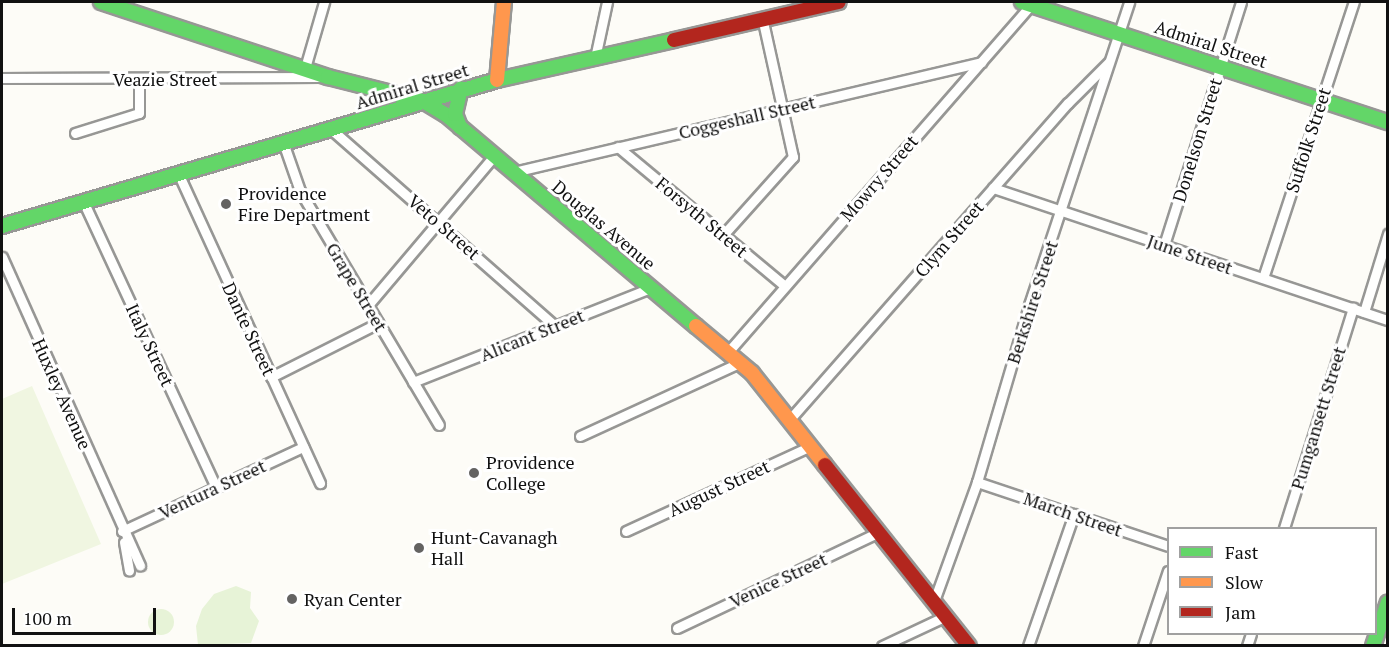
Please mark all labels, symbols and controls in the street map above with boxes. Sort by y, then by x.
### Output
street label: Admiral Street [1152,16,1270,72]
street label: Admiral Street [353,59,471,113]
street label: Veazie Street [113,68,217,90]
street label: Donelson Street [1168,75,1226,205]
street label: Suffolk Street [1281,85,1335,195]
street label: Coggeshall Street [676,91,818,143]
street label: Mowry Street [836,130,922,226]
street label: Forsyth Street [652,172,752,262]
street label: Douglas Avenue [548,176,660,274]
place label: Providence Fire Department [238,183,370,226]
street label: Veto Street [403,190,485,264]
street label: Clym Street [910,196,988,282]
marker: Providence Fire Department [219,197,233,211]
street label: June Street [1145,229,1235,279]
street label: Berkshire Street [1002,238,1062,366]
street label: Grape Street [322,239,392,335]
street label: Dante Street [218,279,280,379]
street label: Italy Street [121,300,179,390]
street label: Alicant Street [477,304,587,366]
street label: Huxley Avenue [28,335,96,453]
street label: Pumgansett Street [1286,344,1350,492]
place label: Providence College [486,452,575,494]
street label: Ventura Street [155,455,269,523]
street label: August Street [665,455,773,521]
marker: Providence College [467,466,481,480]
street label: March Street [1021,487,1125,541]
place label: Hunt-Cavanagh Hall [431,527,557,570]
legend [1167,527,1377,635]
text: Fast [1225,540,1258,564]
marker: Hunt-Cavanagh Hall [412,541,426,555]
street label: Venice Street [726,548,830,612]
text: Slow [1225,570,1263,594]
place label: Ryan Center [304,588,402,610]
marker: Ryan Center [285,592,299,606]
scale bar [15,596,159,634]
text: Jam [1225,600,1256,624]
text: 100 m [23,606,72,630]

